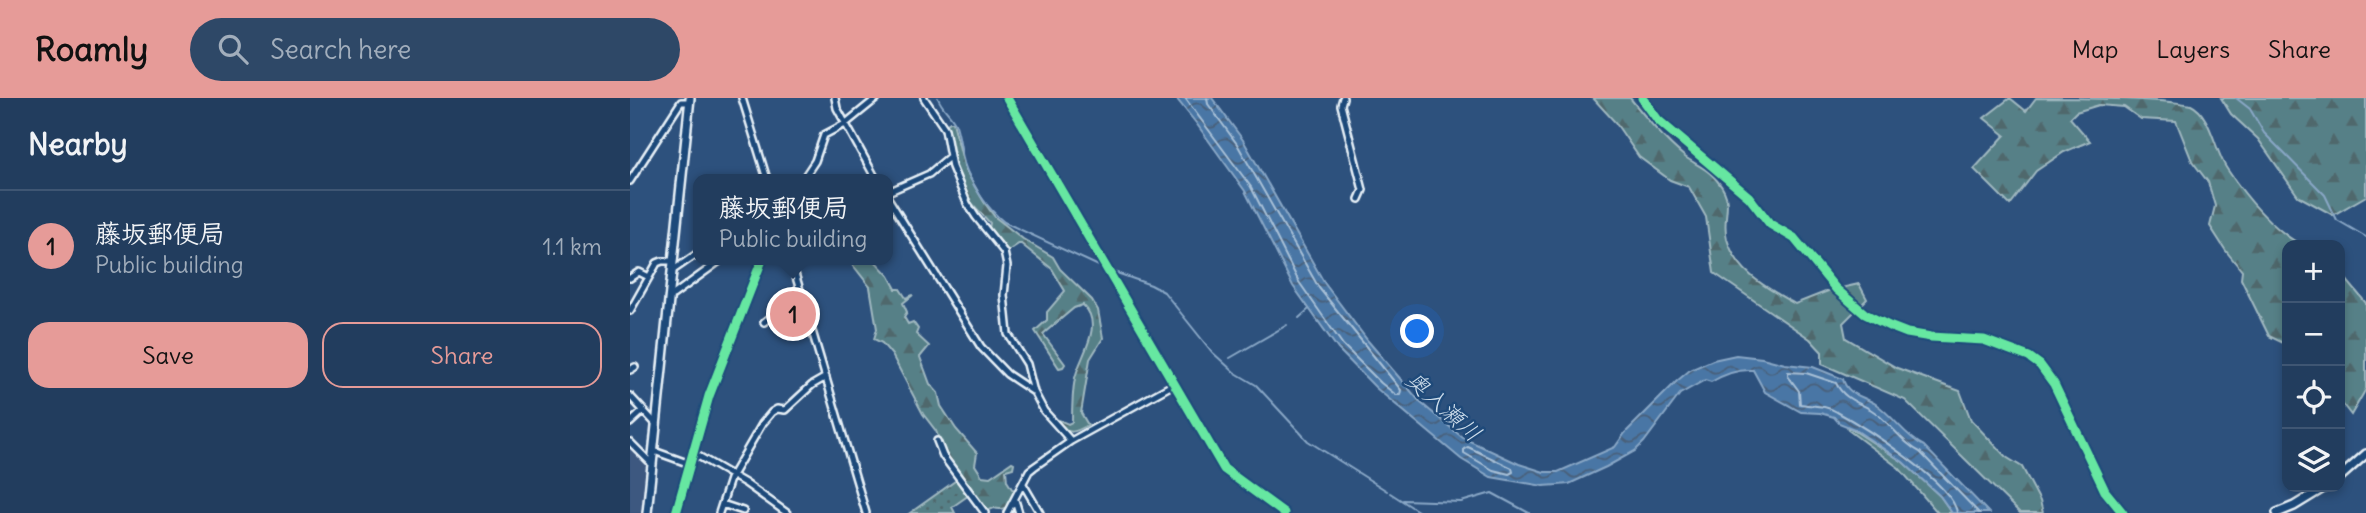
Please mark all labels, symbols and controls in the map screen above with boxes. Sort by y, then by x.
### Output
search box [190,18,680,81]
text: Roamly [35,28,148,70]
icon: search [214,30,252,68]
text: Search here [270,33,411,66]
text: Map [2072,34,2118,64]
text: Layers [2156,34,2230,64]
text: Share [2268,34,2331,64]
text: Nearby [28,125,128,163]
popup [693,174,893,265]
text: 藤坂郵便局 [719,191,849,224]
text: 藤坂郵便局 [95,217,225,250]
text: Public building [719,224,867,253]
text: 1 [46,232,56,261]
text: 1.1 km [543,232,602,261]
map controls [2282,240,2345,492]
button: + [2282,240,2345,303]
text: Public building [95,250,244,279]
pin: 1 [770,288,816,340]
button: − [2282,303,2345,366]
your location [1400,314,1434,348]
button: Save [28,322,308,388]
button: Share [322,322,602,388]
water label: 奥入瀬川 [1400,364,1488,448]
button: locate [2282,366,2345,429]
button: layers [2282,429,2345,492]

